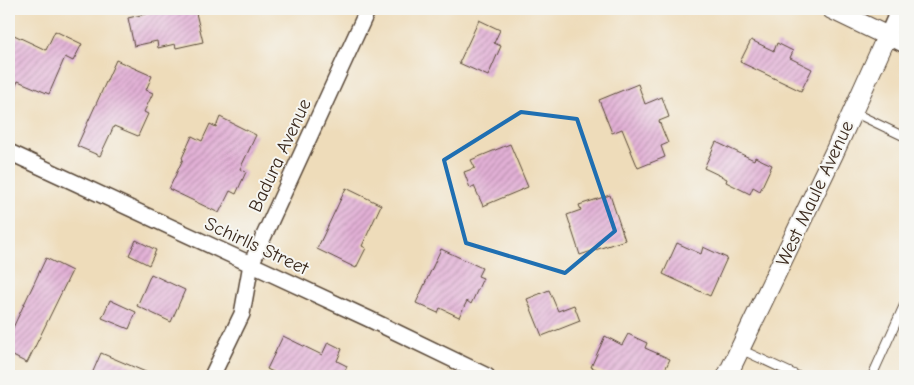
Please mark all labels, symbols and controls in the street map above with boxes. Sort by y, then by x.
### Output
street label: Badura Avenue [244,95,316,216]
street label: West Maule Avenue [772,117,858,270]
street label: Schirlls Street [201,212,312,280]

